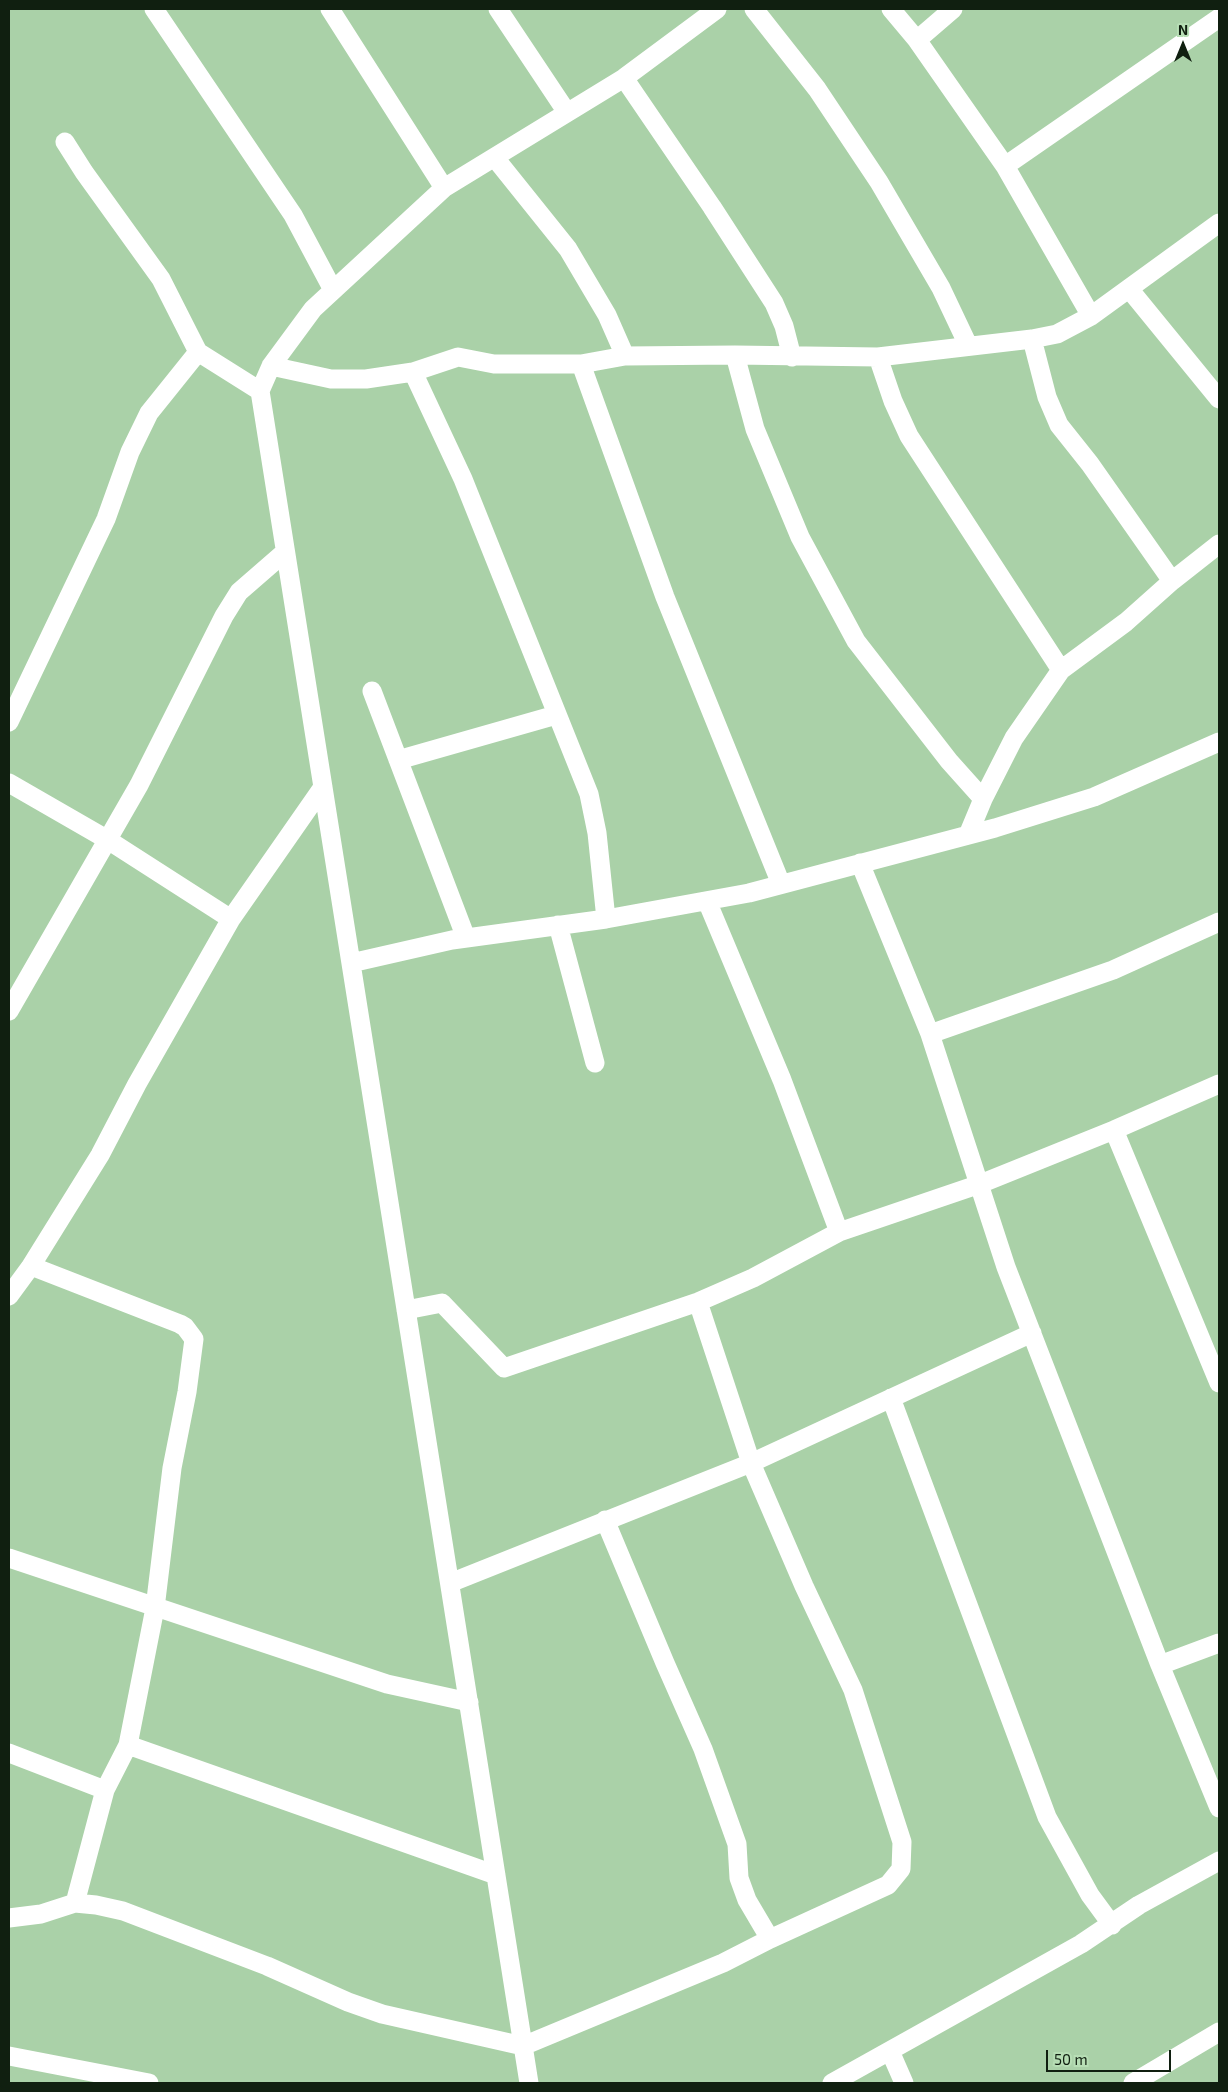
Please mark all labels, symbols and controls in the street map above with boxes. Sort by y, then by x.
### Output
north arrow [1158,20,1208,70]
text: N [1178,21,1188,38]
scale bar [1048,2040,1173,2072]
text: 50 m [1054,2050,1088,2068]

